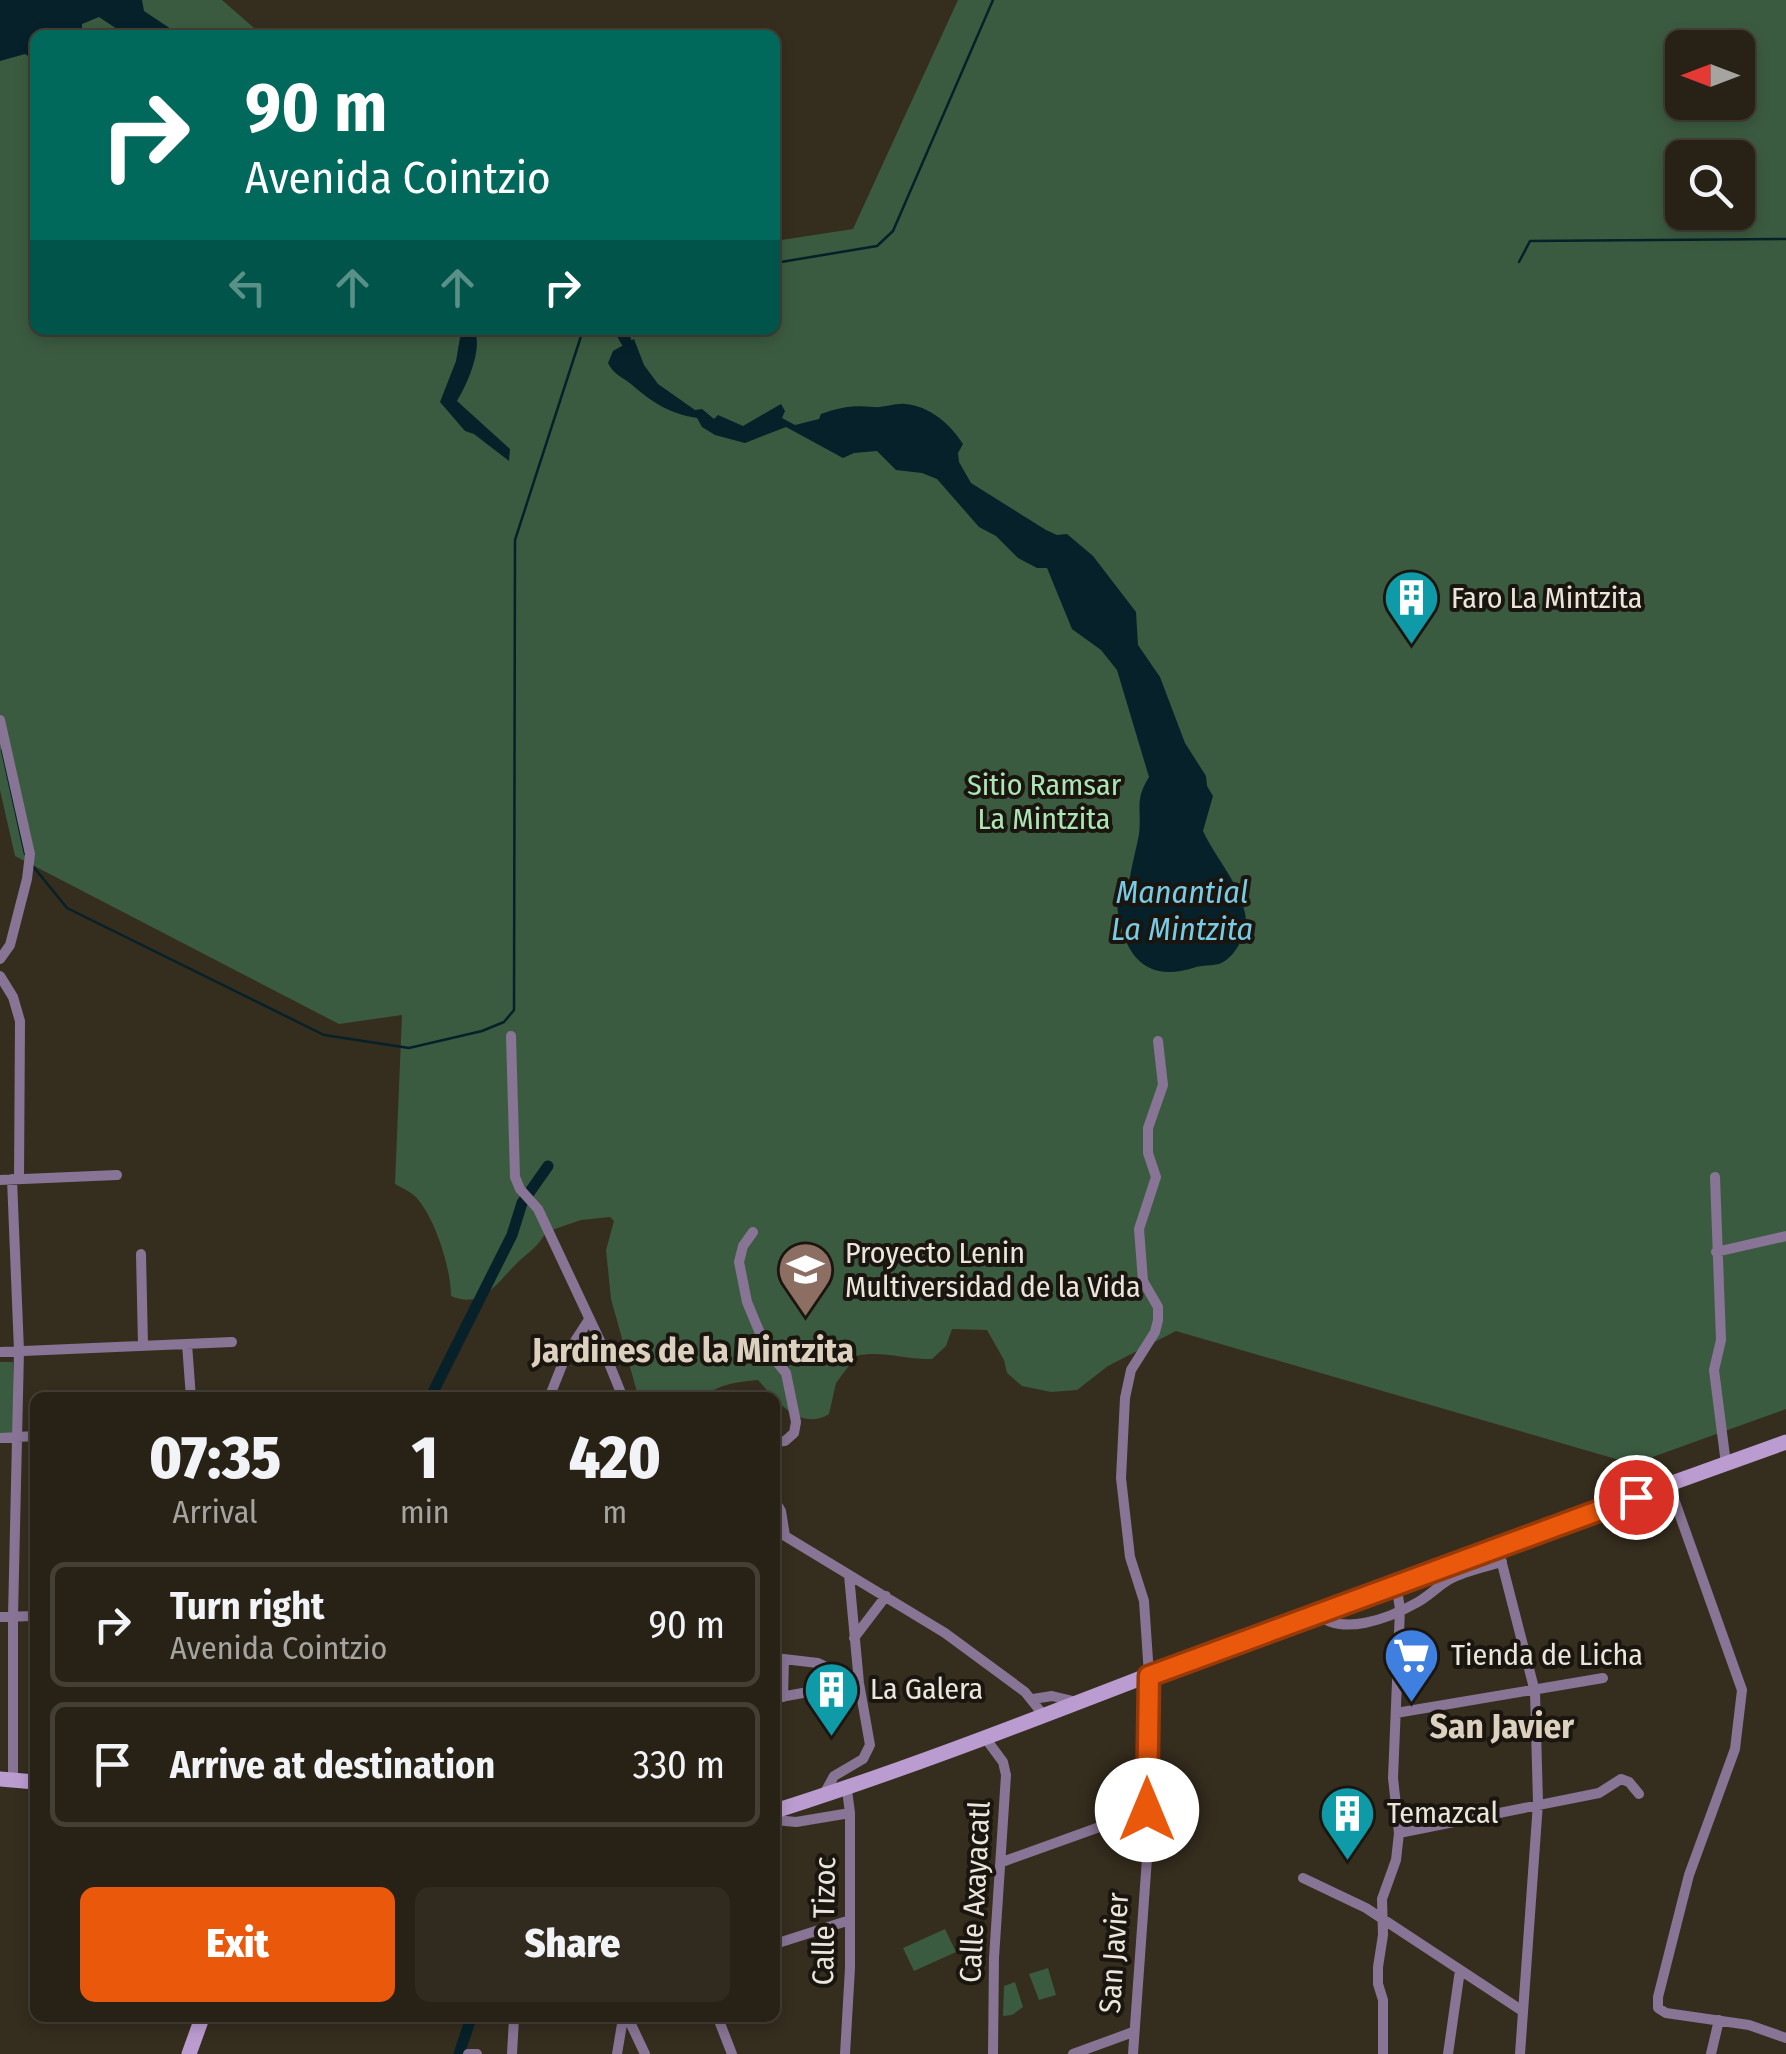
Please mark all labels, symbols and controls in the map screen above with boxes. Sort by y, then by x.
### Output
north arrow [1665,30,1755,120]
map controls [1665,30,1755,230]
text: 90 m [245,66,387,150]
icon: right [80,70,210,200]
button: search [1665,140,1755,230]
text: Avenida Cointzio [245,151,551,205]
icon: left [220,260,275,315]
icon: ahead [325,260,380,315]
icon: ahead [430,260,485,315]
icon: right [535,260,590,315]
building icon: Faro La Mintzita [1382,568,1442,647]
place label: Faro La Mintzita [1451,580,1643,616]
park label: Sitio Ramsar La Mintzita [967,767,1122,837]
water label: Manantial La Mintzita [1111,873,1253,948]
place label: Proyecto Lenin Multiversidad de la Vida [845,1235,1141,1305]
school or university icon: Proyecto Lenin Multiversidad de la Vida [776,1240,836,1319]
district label: Jardines de la Mintzita [531,1329,854,1371]
text: 07:35 [149,1422,281,1494]
text: 1 [412,1422,438,1494]
text: 420 [569,1422,661,1494]
pin [1594,1455,1679,1540]
icon: arrive [1609,1470,1664,1525]
text: Arrival [173,1493,257,1531]
text: min [400,1493,450,1531]
text: m [602,1493,627,1531]
text: Turn right [170,1583,324,1629]
icon: right [85,1597,140,1652]
text: 90 m [649,1602,725,1648]
supermarket icon: Tienda de Licha [1382,1625,1442,1704]
text: Avenida Cointzio [170,1629,387,1667]
place label: Tienda de Licha [1451,1637,1643,1673]
building icon: La Galera [801,1659,861,1738]
place label: La Galera [870,1671,983,1707]
district label: San Javier [1430,1705,1574,1747]
icon: arrive [85,1737,140,1792]
text: Arrive at destination [170,1742,495,1788]
text: 330 m [633,1742,725,1788]
position arrow [1095,1758,1199,1862]
building icon: Temazcal [1318,1783,1378,1862]
place label: Temazcal [1387,1795,1498,1831]
street label: Calle Axayacatl [952,1800,998,1984]
street label: Calle Tizoc [805,1856,843,1986]
button: Exit [80,1887,395,2002]
button: Share [415,1887,730,2002]
street label: San Javier [1092,1891,1136,2015]

